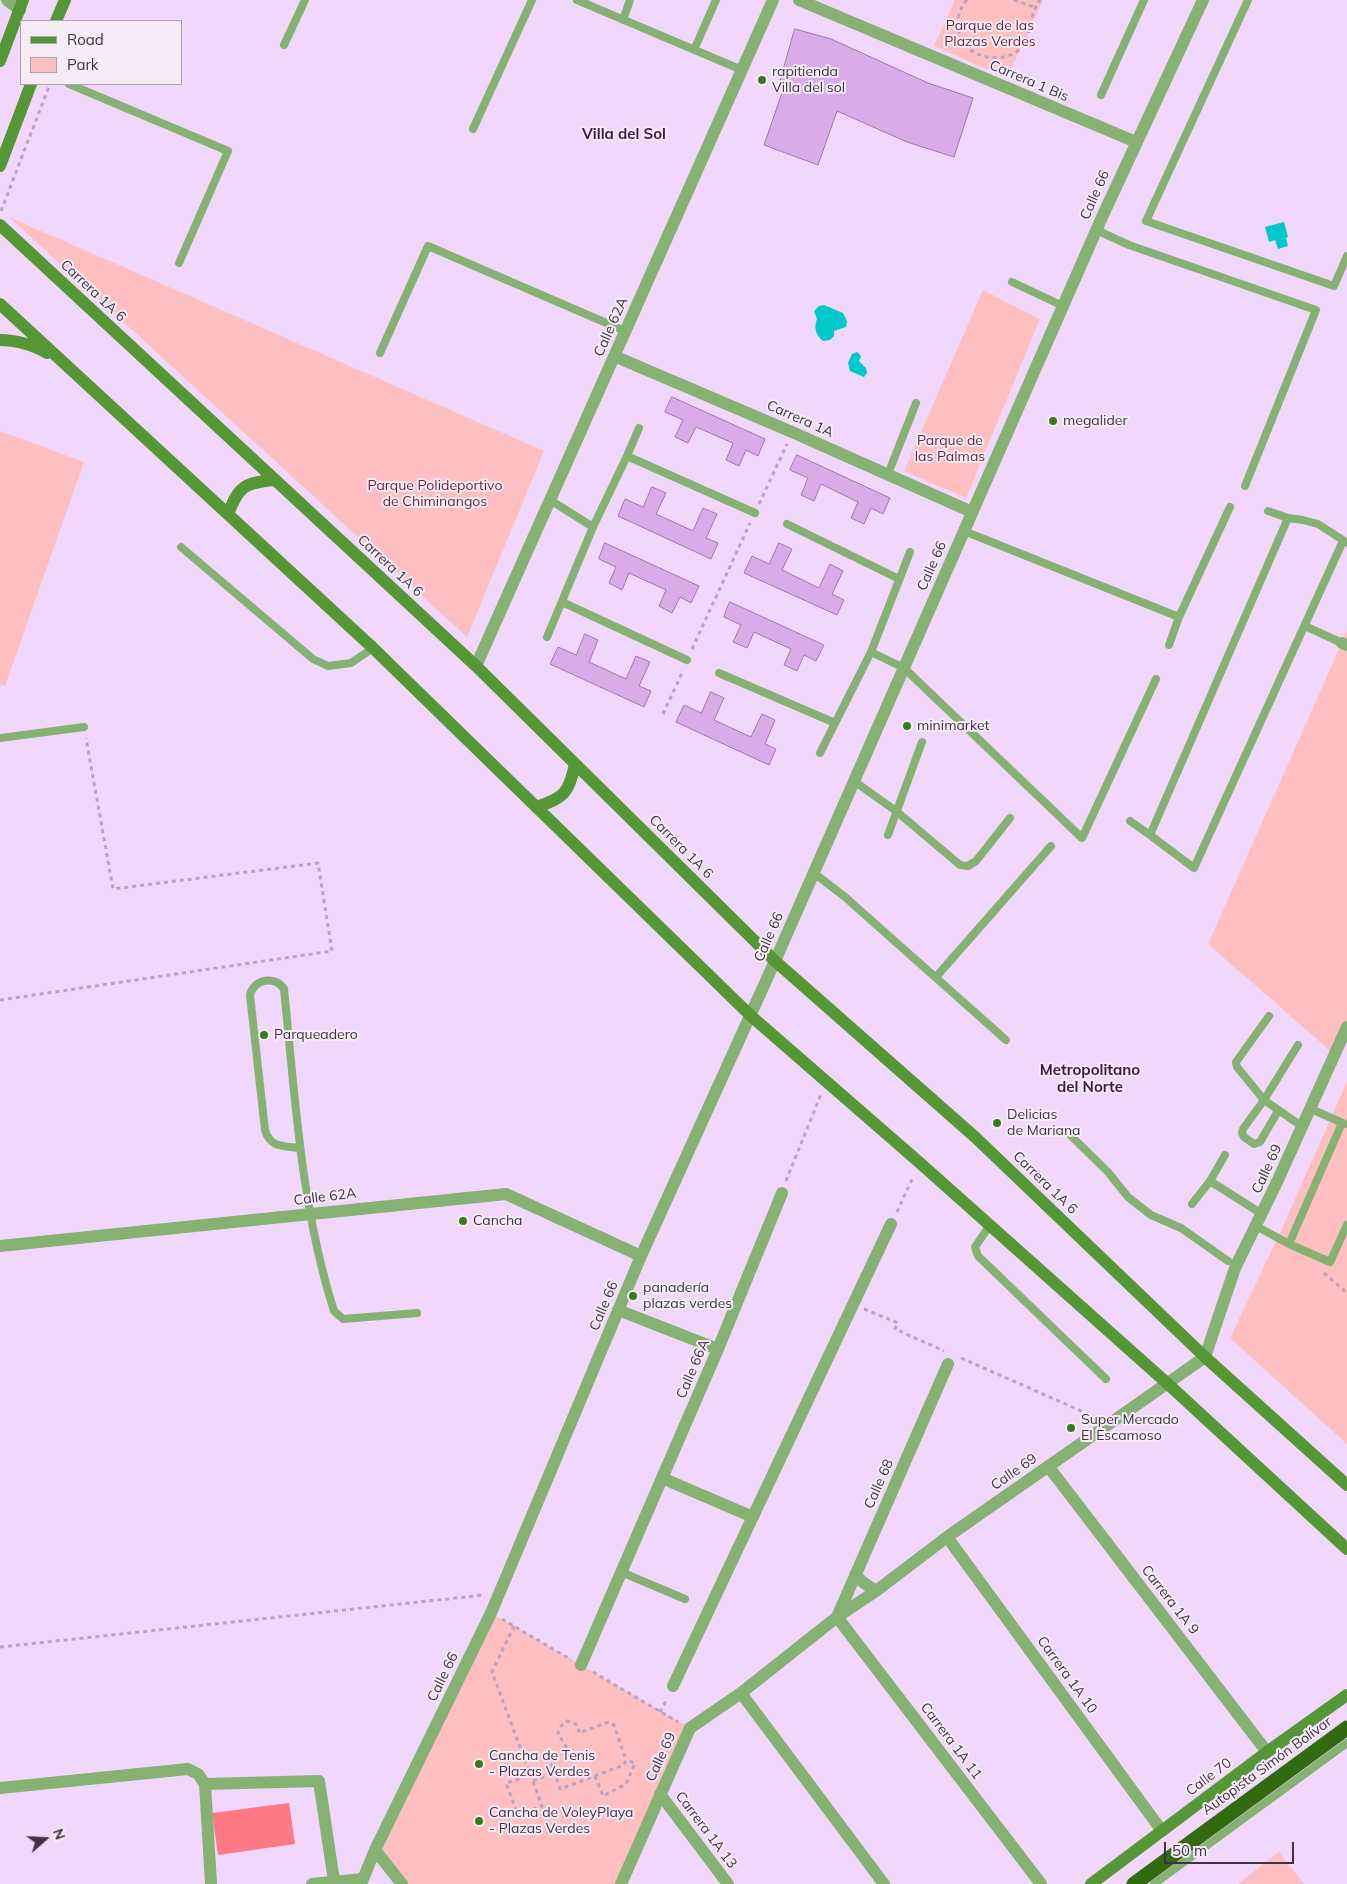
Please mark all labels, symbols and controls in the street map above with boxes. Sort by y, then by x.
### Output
park label: Parque de las Plazas Verdes [944,18,1036,50]
legend [20,20,182,85]
text: Road [67,30,104,49]
text: Park [67,55,99,74]
street label: Carrera 1 Bis [987,57,1071,105]
place label: rapitienda Villa del sol [772,64,845,96]
marker: rapitienda Villa del sol [756,74,768,86]
district label: Villa del Sol [582,125,666,143]
street label: Calle 66 [1077,168,1113,222]
street label: Carrera 1A 6 [57,256,129,326]
street label: Calle 62A [591,295,631,359]
street label: Carrera 1A [764,397,836,441]
place label: megalider [1063,413,1128,429]
marker: megalider [1047,415,1059,427]
park label: Parque de las Palmas [915,433,985,466]
park label: Parque Polideportivo de Chiminangos [368,478,502,511]
street label: Carrera 1A 6 [354,531,426,601]
street label: Calle 66 [914,539,950,593]
place label: minimarket [917,718,989,734]
marker: minimarket [901,720,913,732]
street label: Carrera 1A 6 [646,812,716,882]
street label: Calle 66 [751,910,787,964]
place label: Parqueadero [274,1027,358,1043]
marker: Parqueadero [258,1029,270,1041]
district label: Metropolitano del Norte [1040,1061,1140,1096]
place label: Delicias de Mariana [1007,1107,1080,1140]
marker: Delicias de Mariana [991,1117,1003,1129]
street label: Calle 69 [1248,1142,1286,1196]
street label: Carrera 1A 6 [1009,1148,1081,1218]
street label: Calle 62A [293,1185,357,1209]
place label: Cancha [473,1213,522,1229]
marker: Cancha [457,1215,469,1227]
street label: Calle 66 [586,1279,622,1333]
place label: panadería plazas verdes [643,1280,732,1312]
marker: panadería plazas verdes [627,1290,639,1302]
street label: Calle 66A [673,1337,713,1401]
place label: Super Mercado El Escamoso [1081,1412,1179,1444]
marker: Super Mercado El Escamoso [1065,1422,1077,1434]
street label: Calle 69 [988,1450,1040,1494]
street label: Calle 68 [861,1457,897,1511]
street label: Carrera 1A 9 [1138,1562,1202,1638]
street label: Carrera 1A 10 [1033,1633,1101,1717]
street label: Calle 66 [424,1650,462,1704]
street label: Carrera 1A 11 [917,1699,985,1783]
street label: Autopista Simón Bolívar [1199,1713,1335,1819]
street label: Calle 69 [642,1730,680,1784]
place label: Cancha de Tenis - Plazas Verdes [489,1748,595,1780]
street label: Calle 70 [1183,1754,1235,1800]
marker: Cancha de Tenis - Plazas Verdes [473,1758,485,1770]
street label: Carrera 1A 13 [672,1788,740,1872]
place label: Cancha de VoleyPlaya - Plazas Verdes [489,1805,634,1838]
north arrow [20,1814,70,1864]
marker: Cancha de VoleyPlaya - Plazas Verdes [473,1815,485,1827]
text: N [49,1826,69,1842]
scale bar [1167,1832,1297,1864]
text: 50 m [1172,1841,1207,1860]

